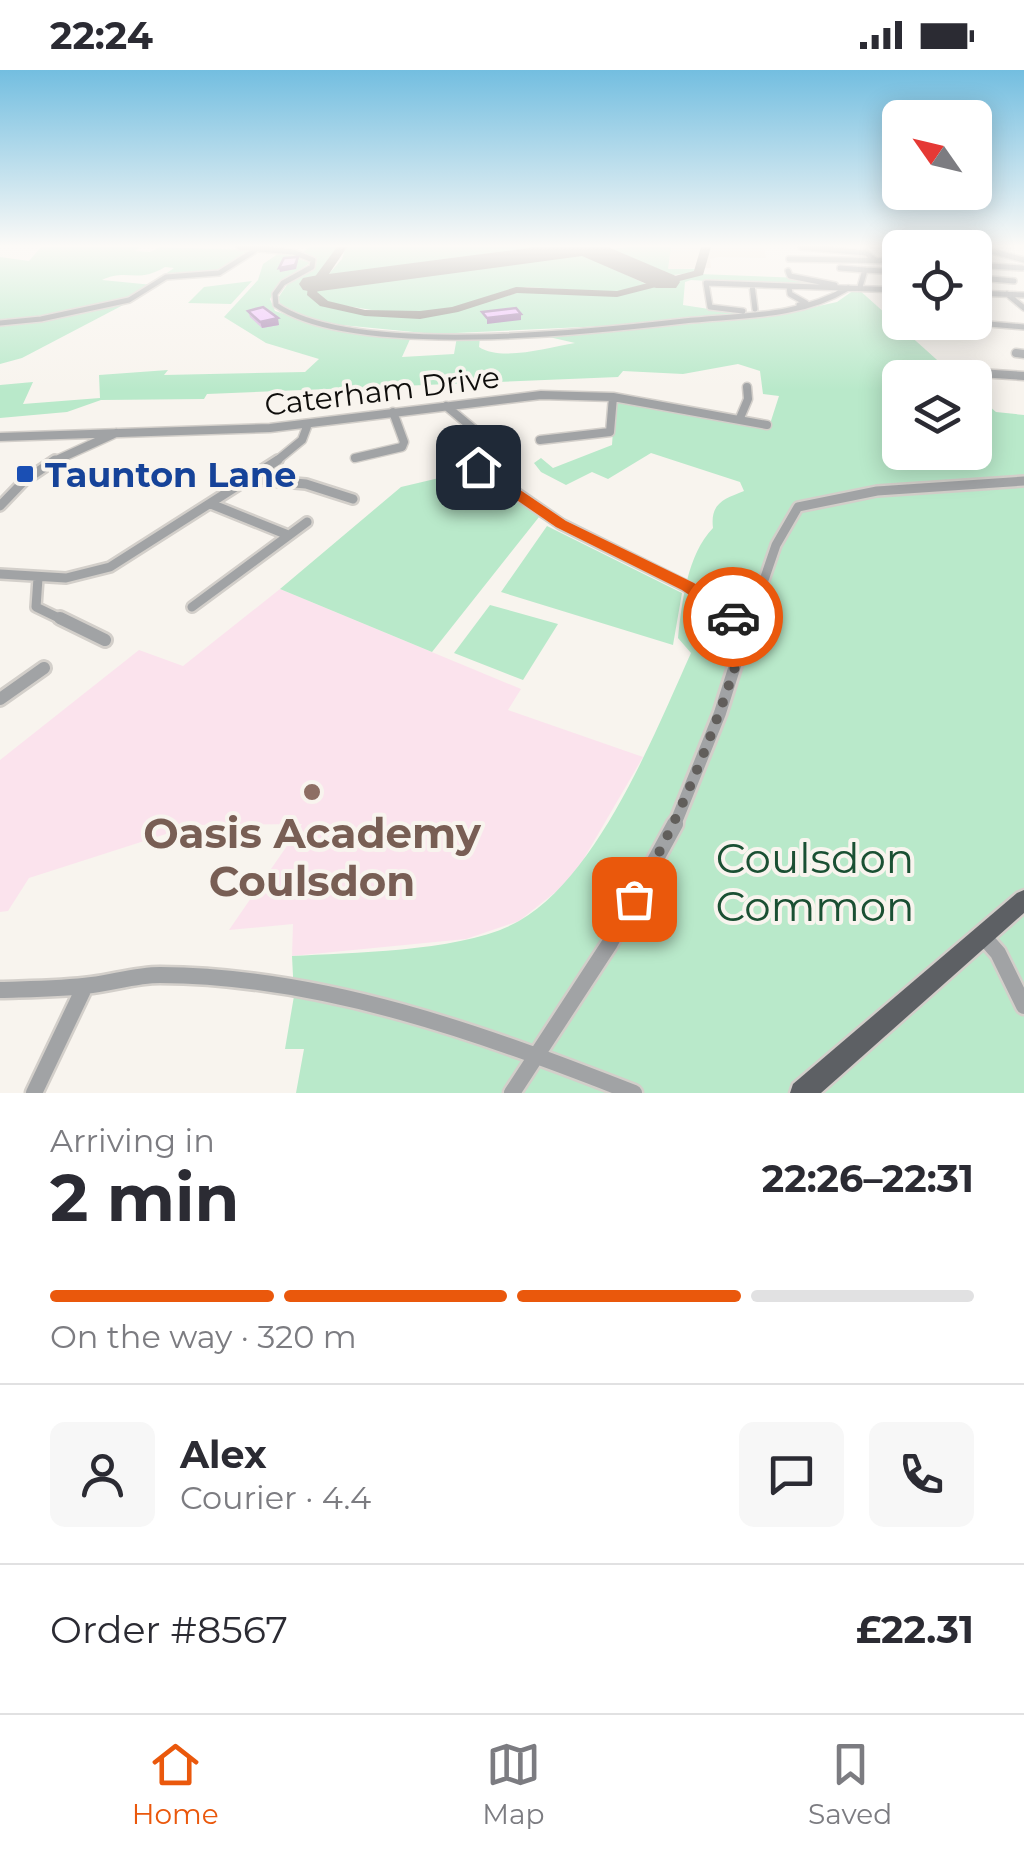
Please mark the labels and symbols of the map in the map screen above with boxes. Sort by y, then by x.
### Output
north arrow [882,100,992,210]
street label: Caterham Drive [262,358,502,424]
pin [436,425,521,510]
place label: Taunton Lane [45,453,296,496]
marker: Taunton Lane [14,463,36,485]
courier [683,567,783,667]
marker: Oasis Academy Coulsdon [301,781,323,803]
place label: Oasis Academy Coulsdon [143,807,482,907]
park label: Coulsdon Common [715,832,915,932]
pin [592,857,677,942]

